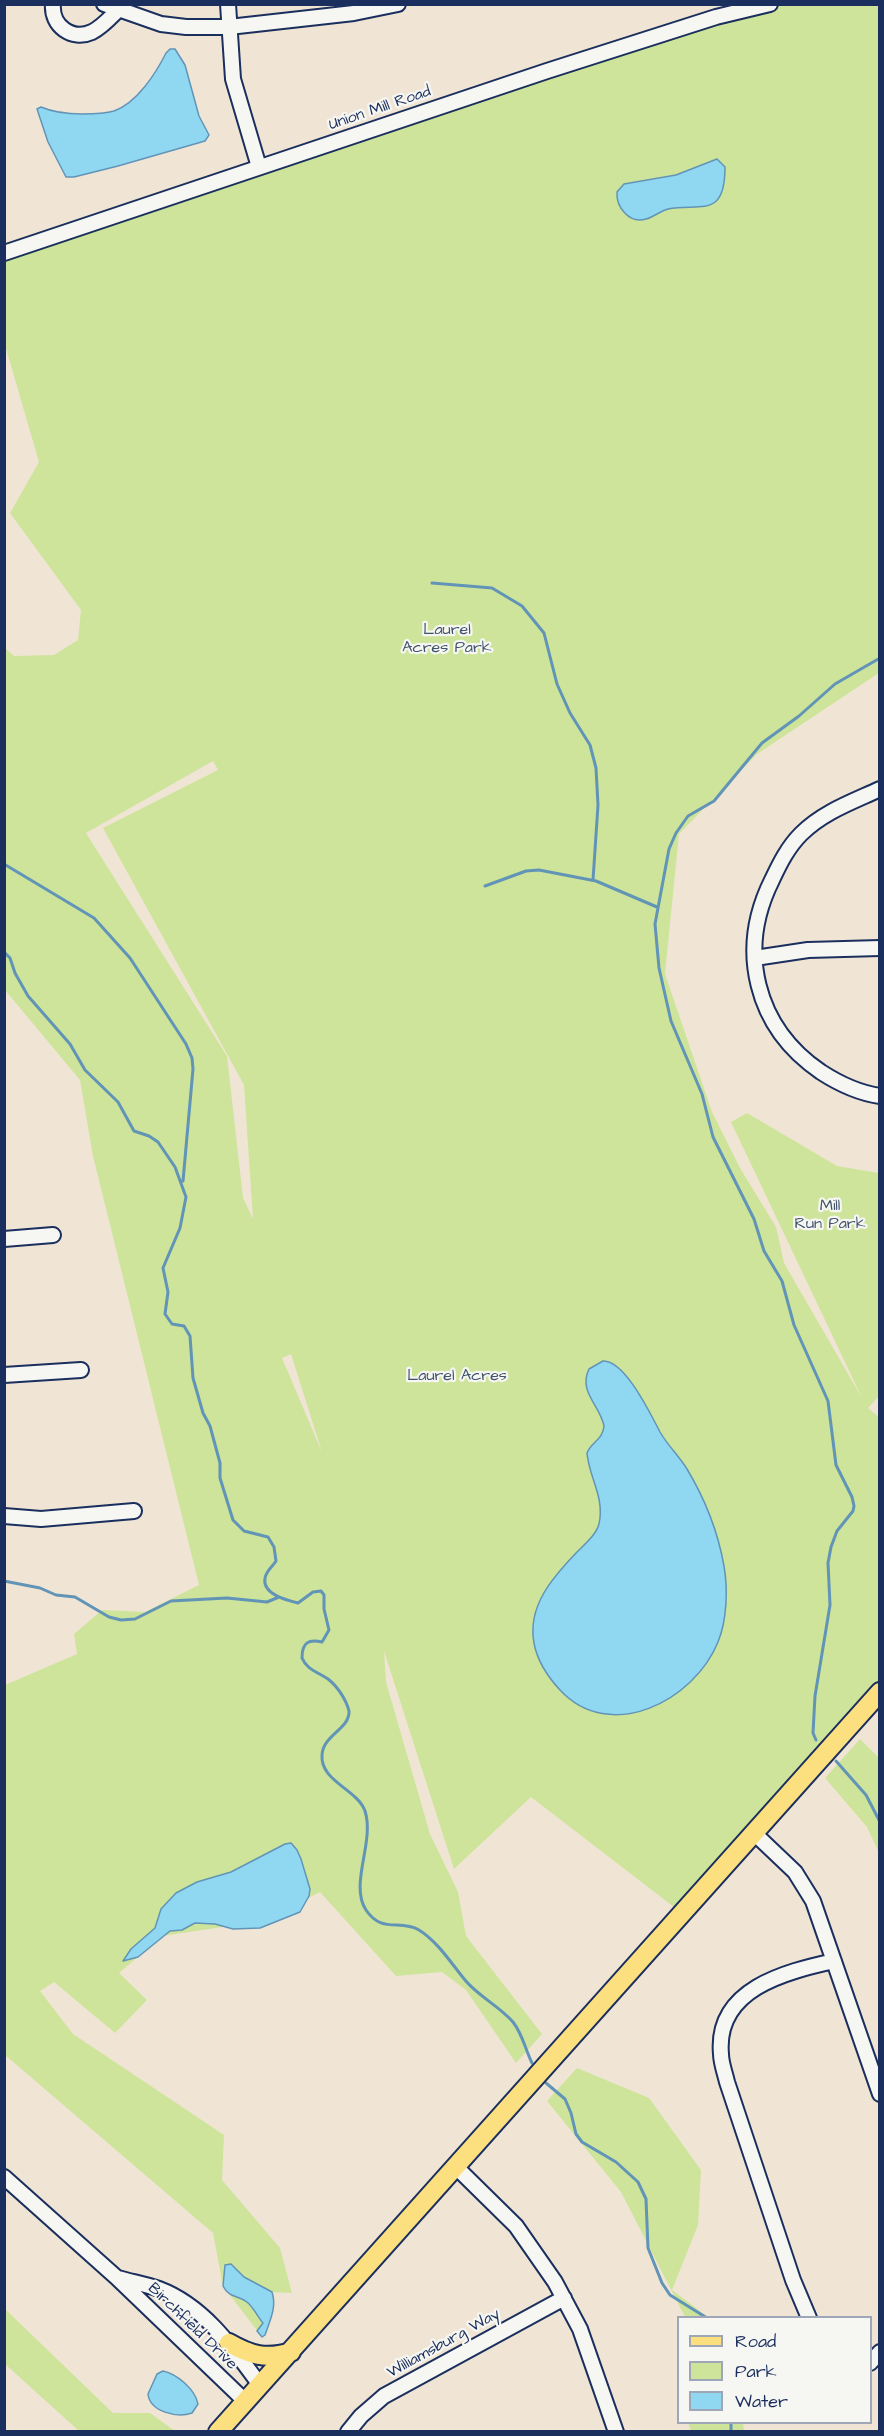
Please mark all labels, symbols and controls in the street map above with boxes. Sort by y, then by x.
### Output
street label: Union Mill Road [326,83,434,135]
park label: Laurel Acres Park [402,621,492,659]
park label: Mill Run Park [795,1197,865,1235]
park label: Laurel Acres [407,1367,507,1387]
street label: Birchfield Drive [143,2279,241,2375]
street label: Williamsburg Way [384,2305,504,2383]
legend [677,2316,872,2424]
text: Road [735,2329,776,2354]
text: Park [735,2359,777,2384]
text: Water [735,2389,788,2414]

